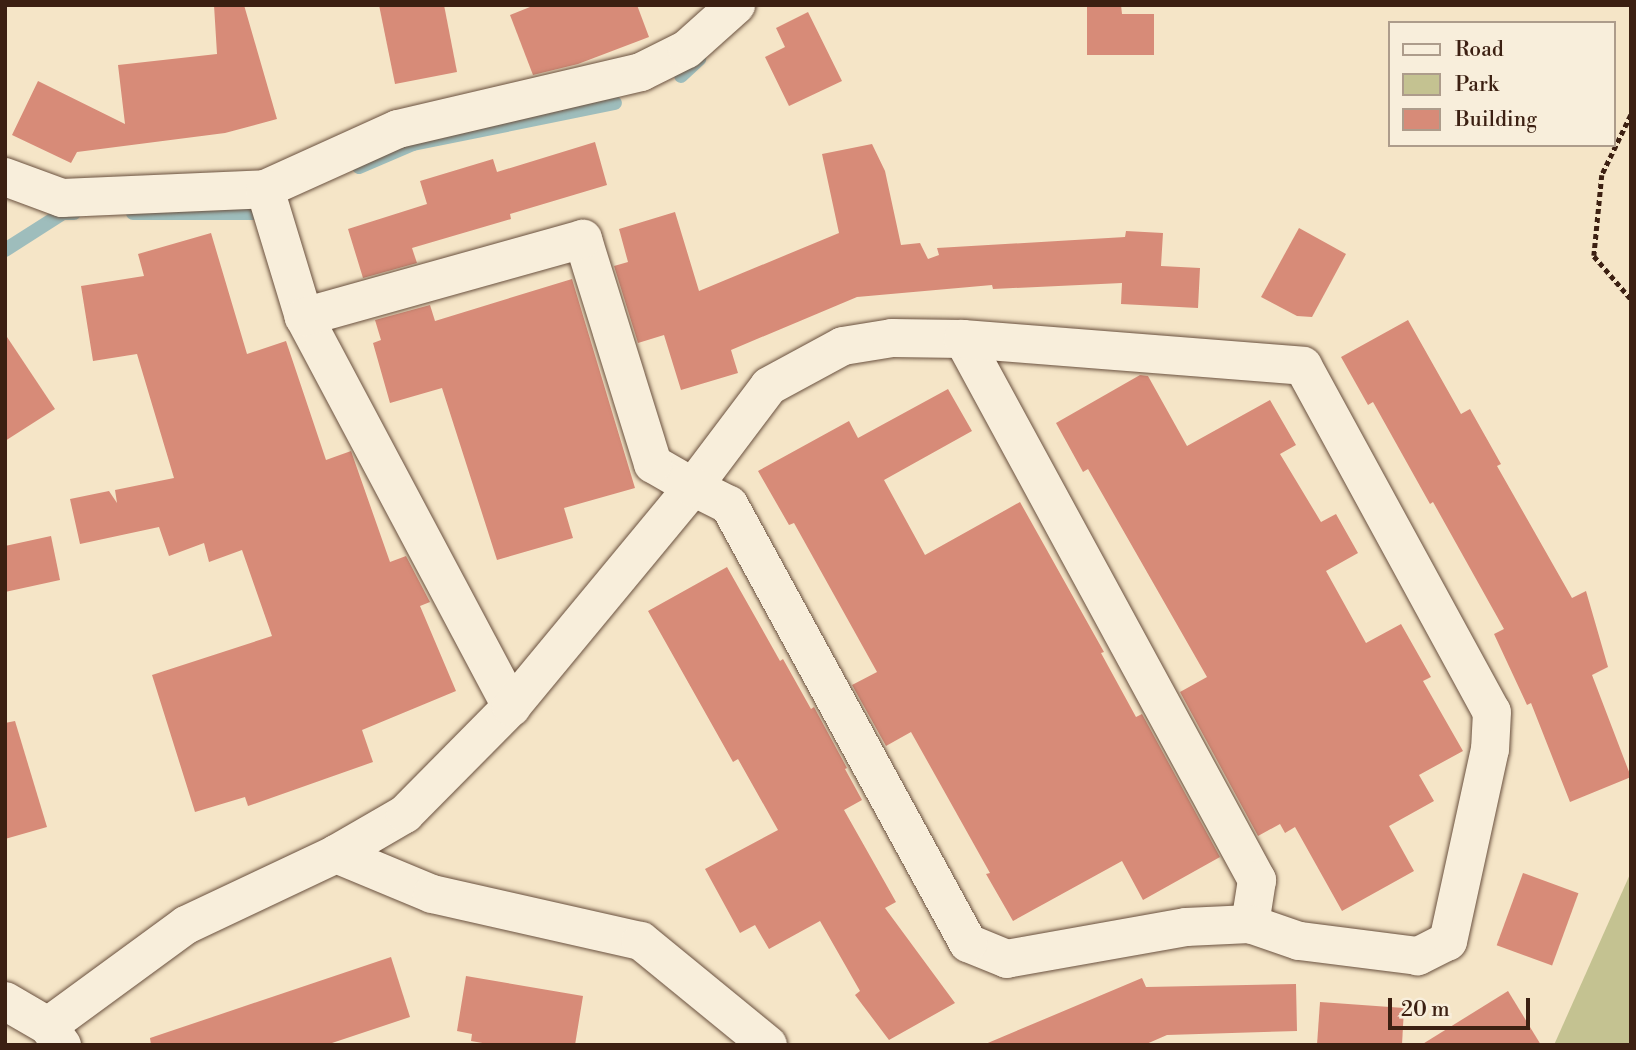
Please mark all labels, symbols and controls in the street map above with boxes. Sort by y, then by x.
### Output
legend [1388,21,1615,147]
text: Road [1455,37,1504,63]
text: Park [1455,72,1499,98]
text: Building [1455,107,1537,133]
scale bar [1391,984,1533,1028]
text: 20 m [1401,997,1450,1023]

